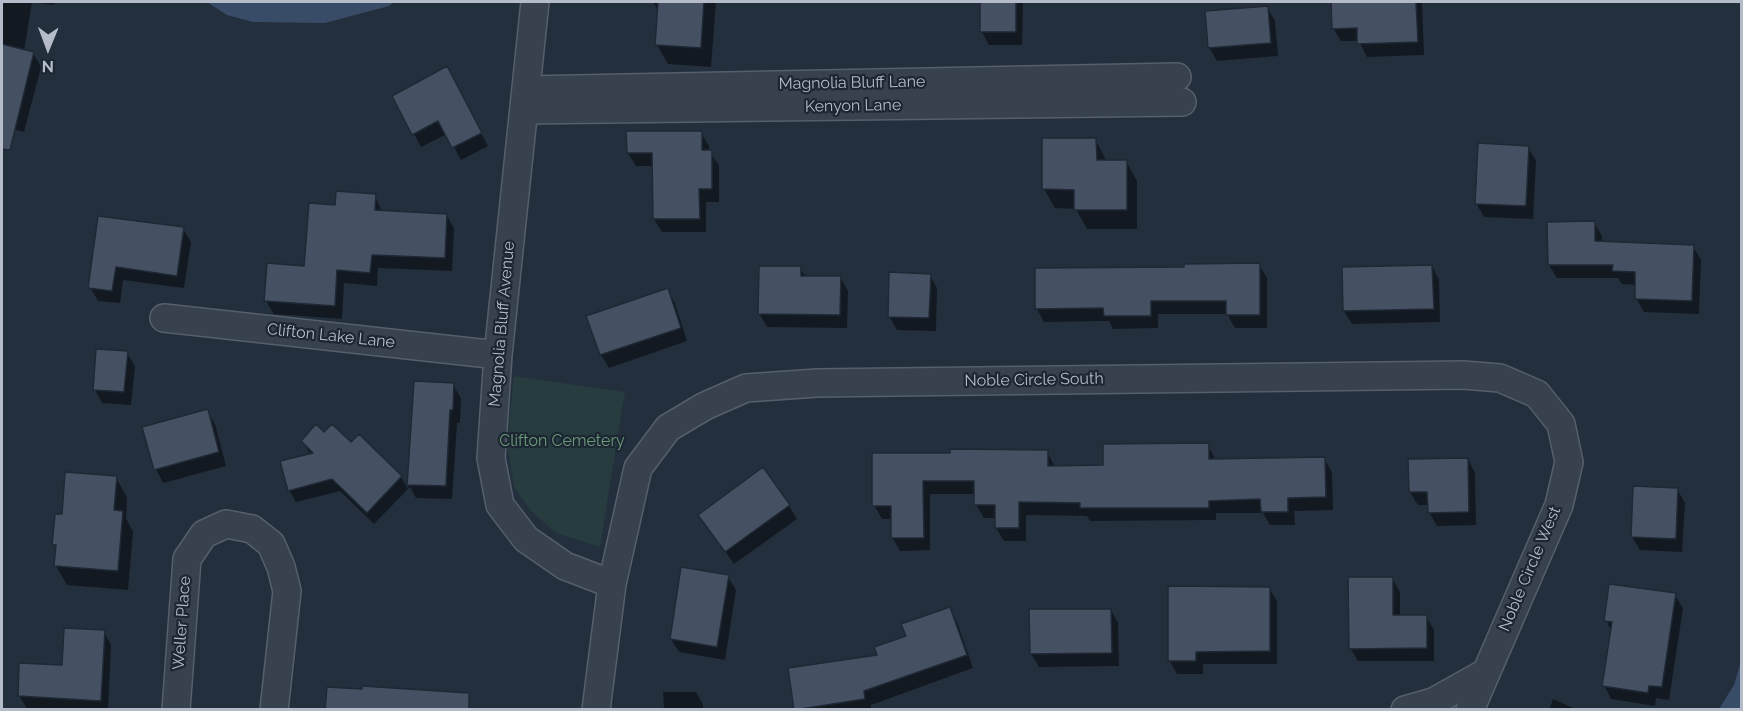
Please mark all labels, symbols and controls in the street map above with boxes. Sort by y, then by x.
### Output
north arrow [18,18,78,78]
text: N [41,57,54,76]
street label: Magnolia Bluff Lane [778,72,926,94]
street label: Kenyon Lane [805,96,901,116]
street label: Magnolia Bluff Avenue [485,240,519,408]
street label: Clifton Lake Lane [266,320,396,352]
street label: Noble Circle South [964,369,1104,391]
park label: Clifton Cemetery [499,431,625,451]
street label: Noble Circle West [1495,504,1565,634]
street label: Weller Place [169,575,195,671]

